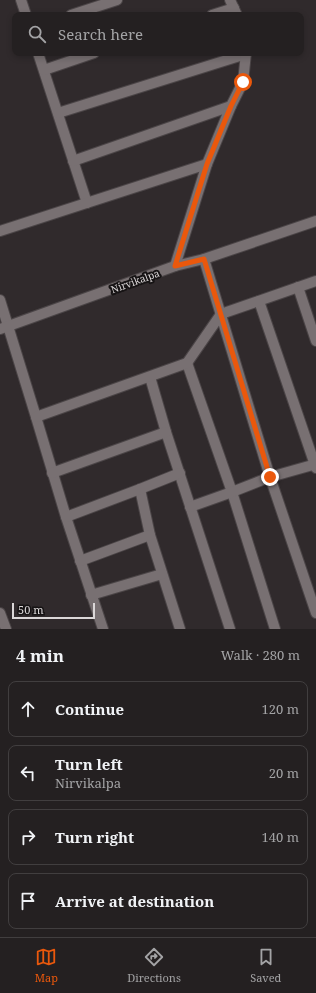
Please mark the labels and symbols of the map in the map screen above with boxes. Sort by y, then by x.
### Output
route start [234,73,252,91]
street label: Nirvikalpa [109,266,162,296]
route end [261,468,279,486]
scale bar [12,601,95,620]

